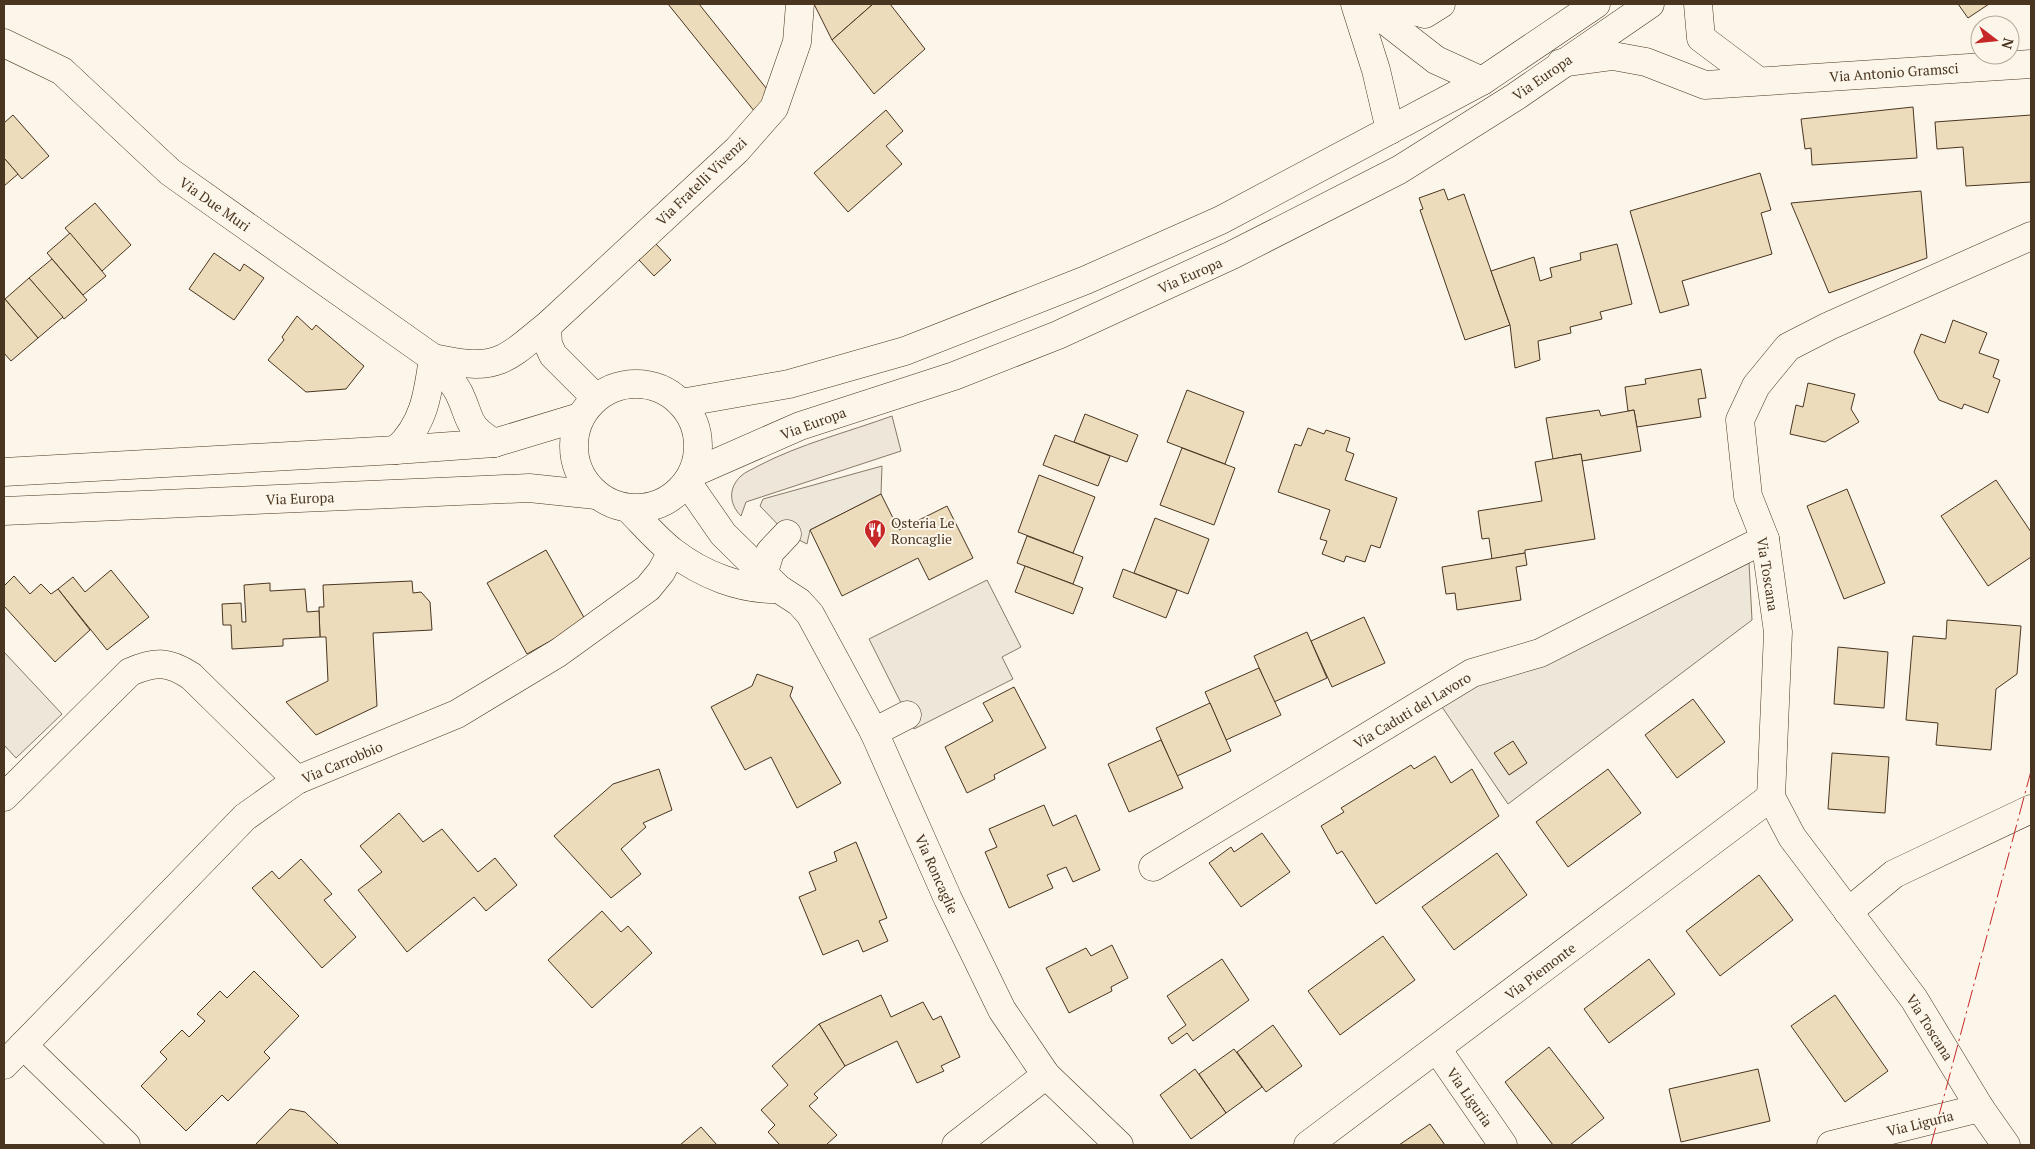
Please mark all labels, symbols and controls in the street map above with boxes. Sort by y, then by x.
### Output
north arrow [1970,15,2020,65]
text: N [1997,36,2019,52]
street label: Via Europa [1508,50,1576,104]
street label: Via Antonio Gramsci [1829,58,1959,86]
street label: Via Fratelli Vivenzi [652,133,750,229]
street label: Via Due Muri [176,173,254,235]
street label: Via Europa [1155,252,1225,298]
street label: Via Europa [778,402,848,444]
street label: Via Europa [265,487,335,509]
place label: Osteria Le Roncaglie [891,513,954,548]
restaurant icon: Osteria Le Roncaglie [863,518,887,549]
street label: Via Toscana [1753,536,1783,612]
street label: Via Caduti del Lavoro [1350,667,1474,753]
street label: Via Carrobbio [299,736,386,788]
street label: Via Roncaglie [911,831,963,917]
street label: Via Piemonte [1501,938,1579,1004]
street label: Via Toscana [1902,990,1958,1064]
street label: Via Liguria [1443,1064,1497,1130]
street label: Via Liguria [1885,1106,1955,1140]

